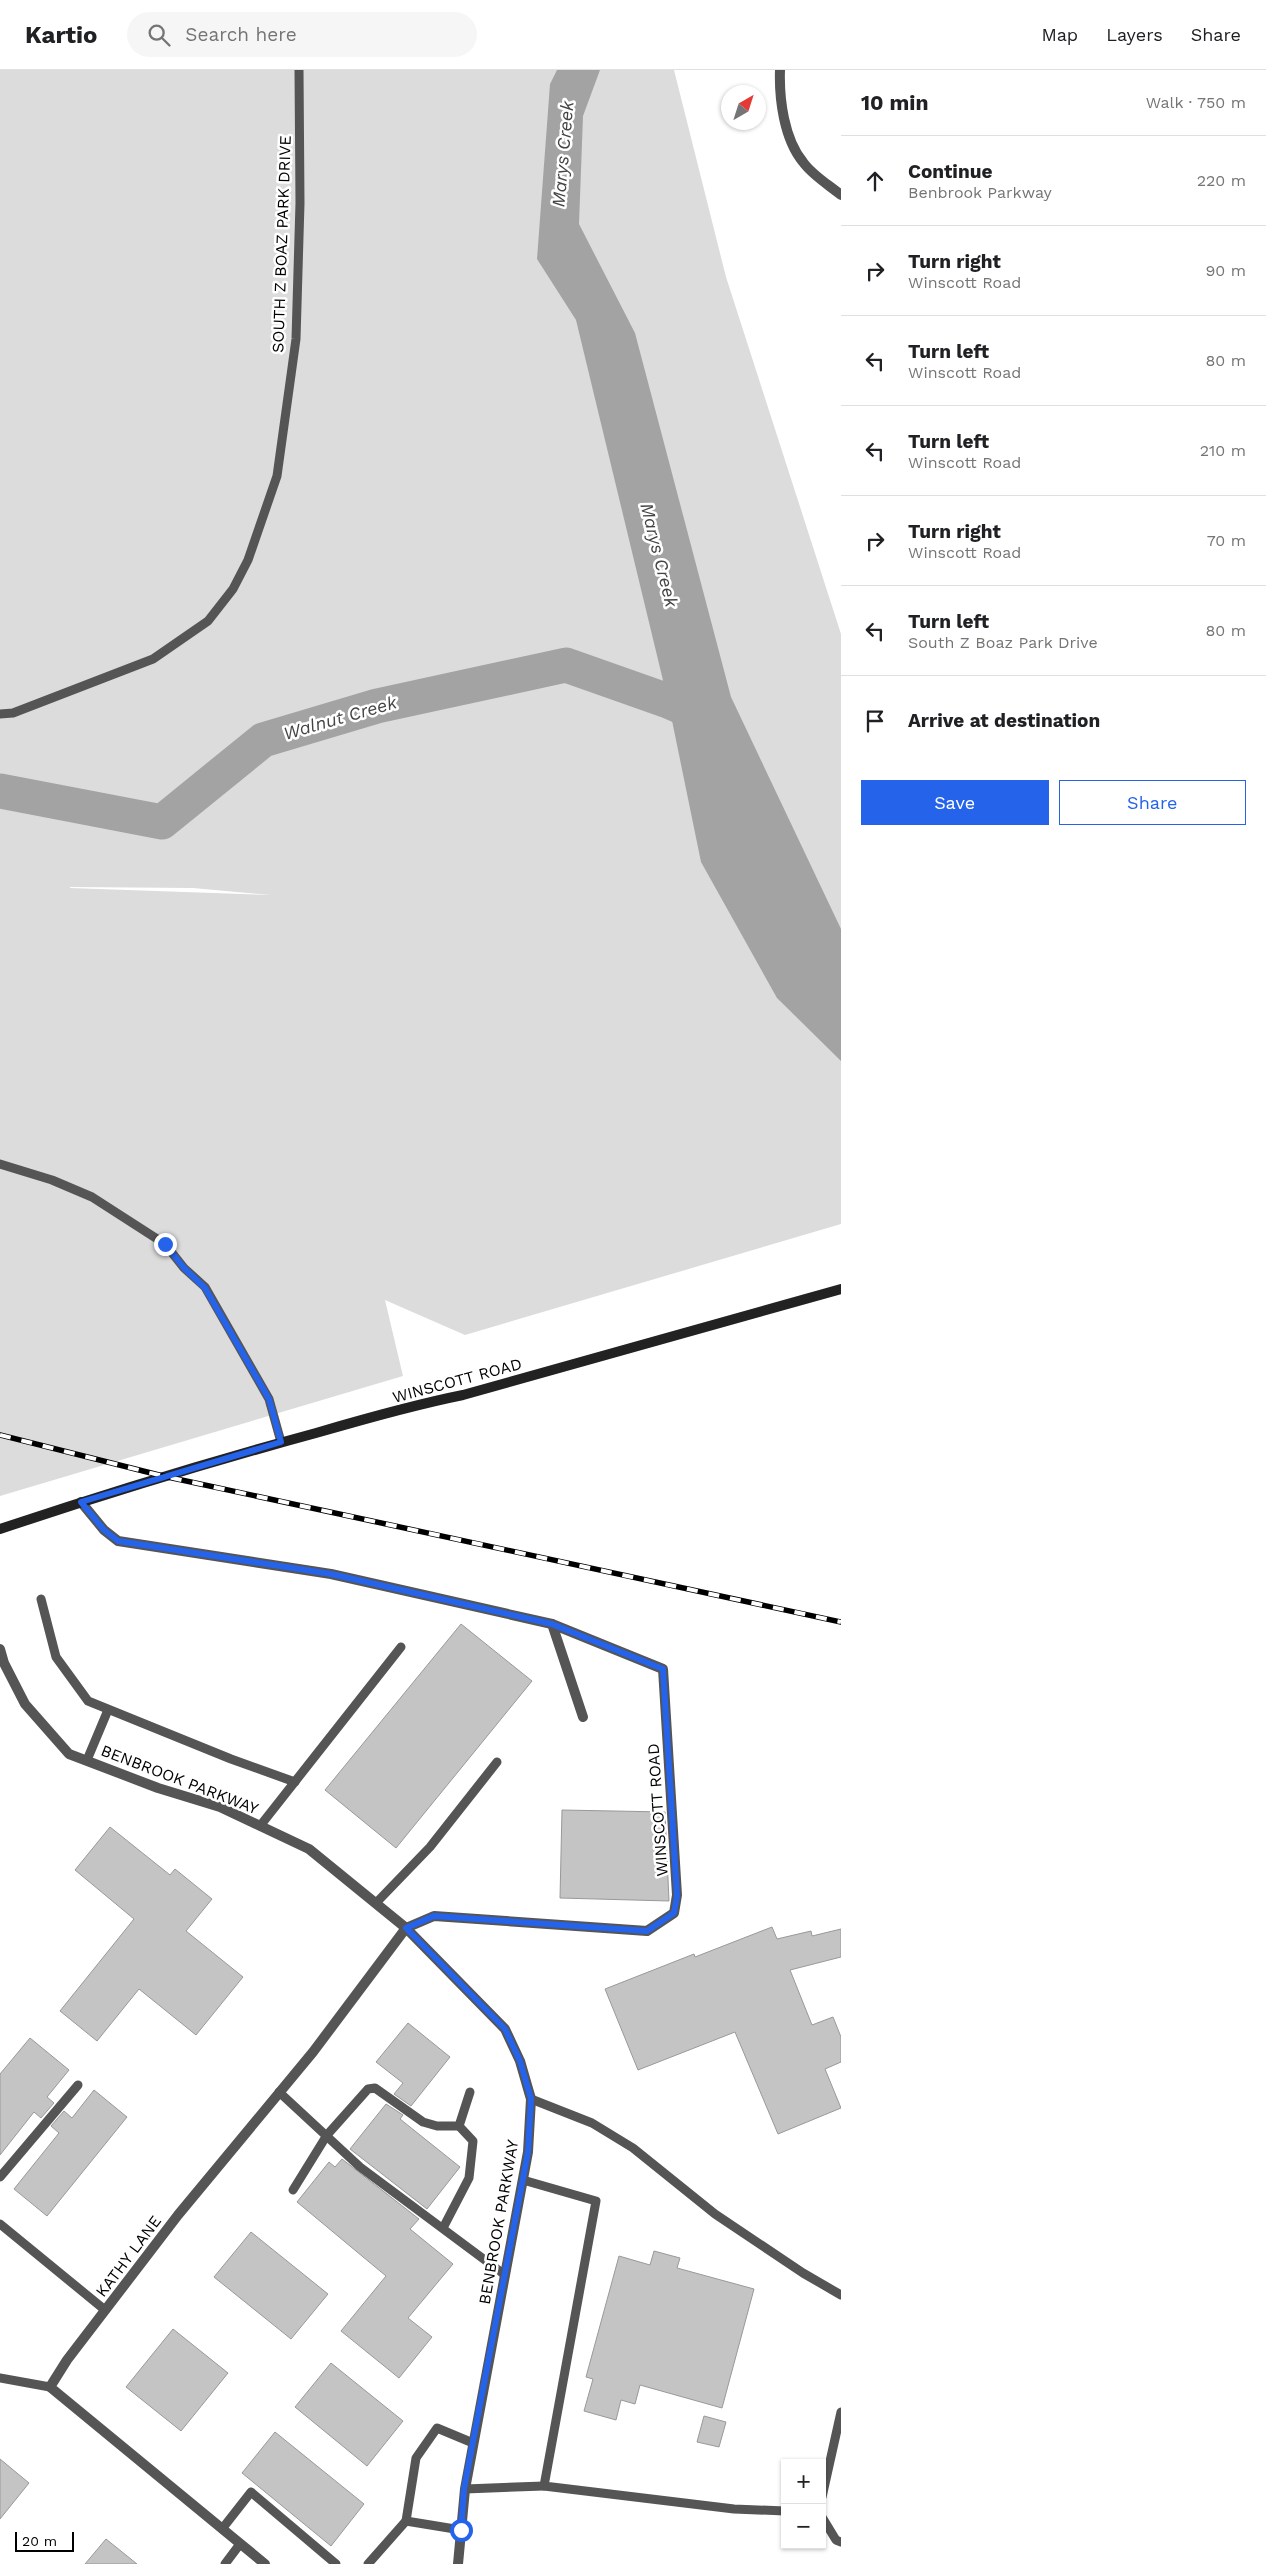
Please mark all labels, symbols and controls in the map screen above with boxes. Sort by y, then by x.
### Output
search box [127,12,477,57]
text: Kartio [25,21,97,49]
icon: search [145,21,173,49]
text: Search here [185,23,297,46]
text: Map [1041,24,1078,45]
text: Layers [1106,24,1163,45]
text: Share [1191,24,1241,45]
north arrow [721,85,766,130]
text: 10 min [861,90,928,115]
text: Walk · 750 m [1146,93,1246,112]
water label: Marys Creek [547,99,578,208]
street label: SOUTH Z BOAZ PARK DRIVE [268,135,295,353]
text: Continue [908,160,992,183]
icon: ahead [861,167,889,195]
text: 220 m [1197,171,1246,190]
text: Benbrook Parkway [908,183,1052,202]
text: Turn right [908,250,1001,273]
icon: right [861,257,889,285]
text: 90 m [1205,261,1246,280]
text: Winscott Road [908,273,1021,292]
text: Turn left [908,340,989,363]
icon: left [861,347,889,375]
text: 80 m [1205,351,1246,370]
text: Winscott Road [908,363,1021,382]
text: Turn left [908,430,989,453]
icon: left [861,437,889,465]
text: 210 m [1200,441,1246,460]
text: Winscott Road [908,453,1021,472]
water label: Marys Creek [636,501,683,610]
text: Turn right [908,520,1001,543]
icon: right [861,527,889,555]
text: 70 m [1207,531,1246,550]
text: Winscott Road [908,543,1021,562]
text: Turn left [908,610,989,633]
icon: left [861,617,889,645]
text: 80 m [1205,621,1246,640]
text: South Z Boaz Park Drive [908,633,1098,652]
water label: Walnut Creek [281,691,400,744]
icon: arrive [861,707,889,735]
text: Arrive at destination [908,709,1100,732]
button: Save [861,780,1049,825]
button: Share [1059,780,1246,825]
route end [154,1233,177,1256]
street label: WINSCOTT ROAD [390,1354,524,1407]
street label: BENBROOK PARKWAY [98,1741,261,1818]
street label: WINSCOTT ROAD [643,1743,672,1877]
street label: BENBROOK PARKWAY [475,2138,522,2306]
street label: KATHY LANE [92,2212,165,2301]
map controls [781,2459,826,2549]
button: + [781,2459,826,2504]
button: − [781,2504,826,2549]
route start [450,2519,473,2542]
scale bar [15,2529,74,2552]
text: 20 m [22,2533,57,2549]

